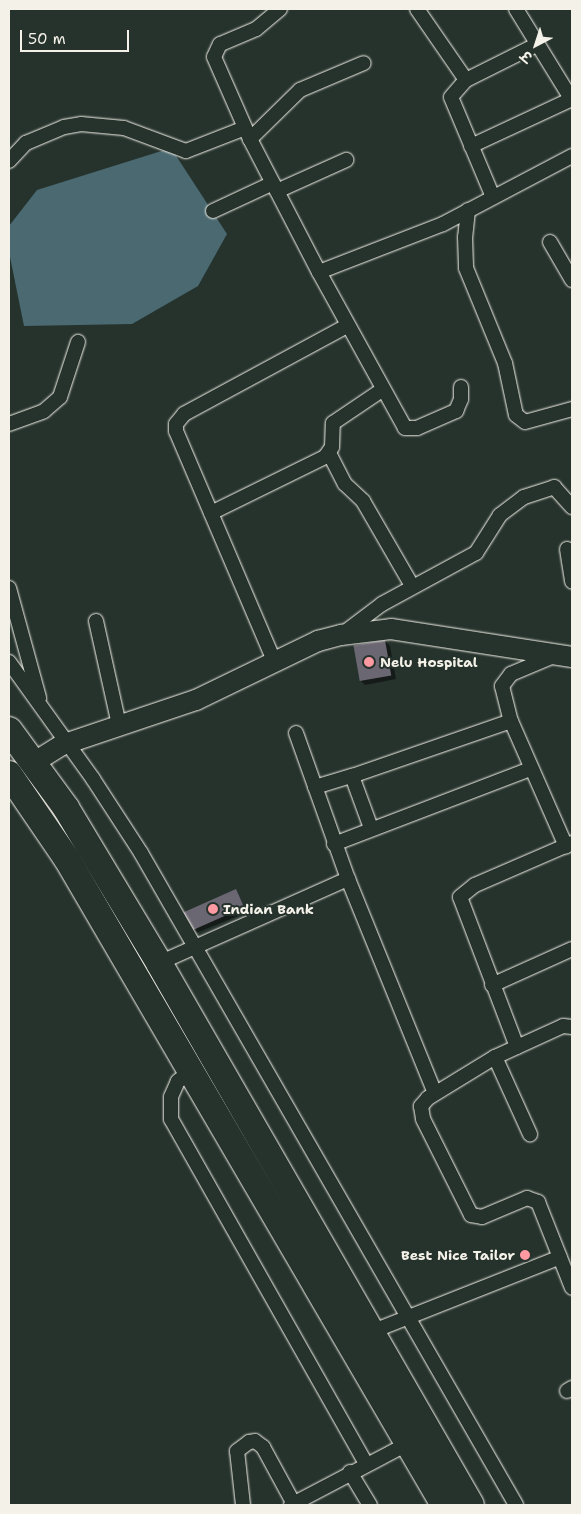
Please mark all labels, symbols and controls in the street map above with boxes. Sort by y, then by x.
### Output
scale bar [22,20,131,52]
north arrow [511,20,561,70]
text: 50 m [28,29,66,49]
text: उ [517,47,536,66]
place label: Nelu Hospital [380,654,478,670]
marker: Nelu Hospital [362,655,376,669]
place label: Indian Bank [223,901,314,917]
marker: Indian Bank [207,903,219,915]
place label: Best Nice Tailor [401,1247,515,1263]
marker: Best Nice Tailor [519,1249,531,1261]

